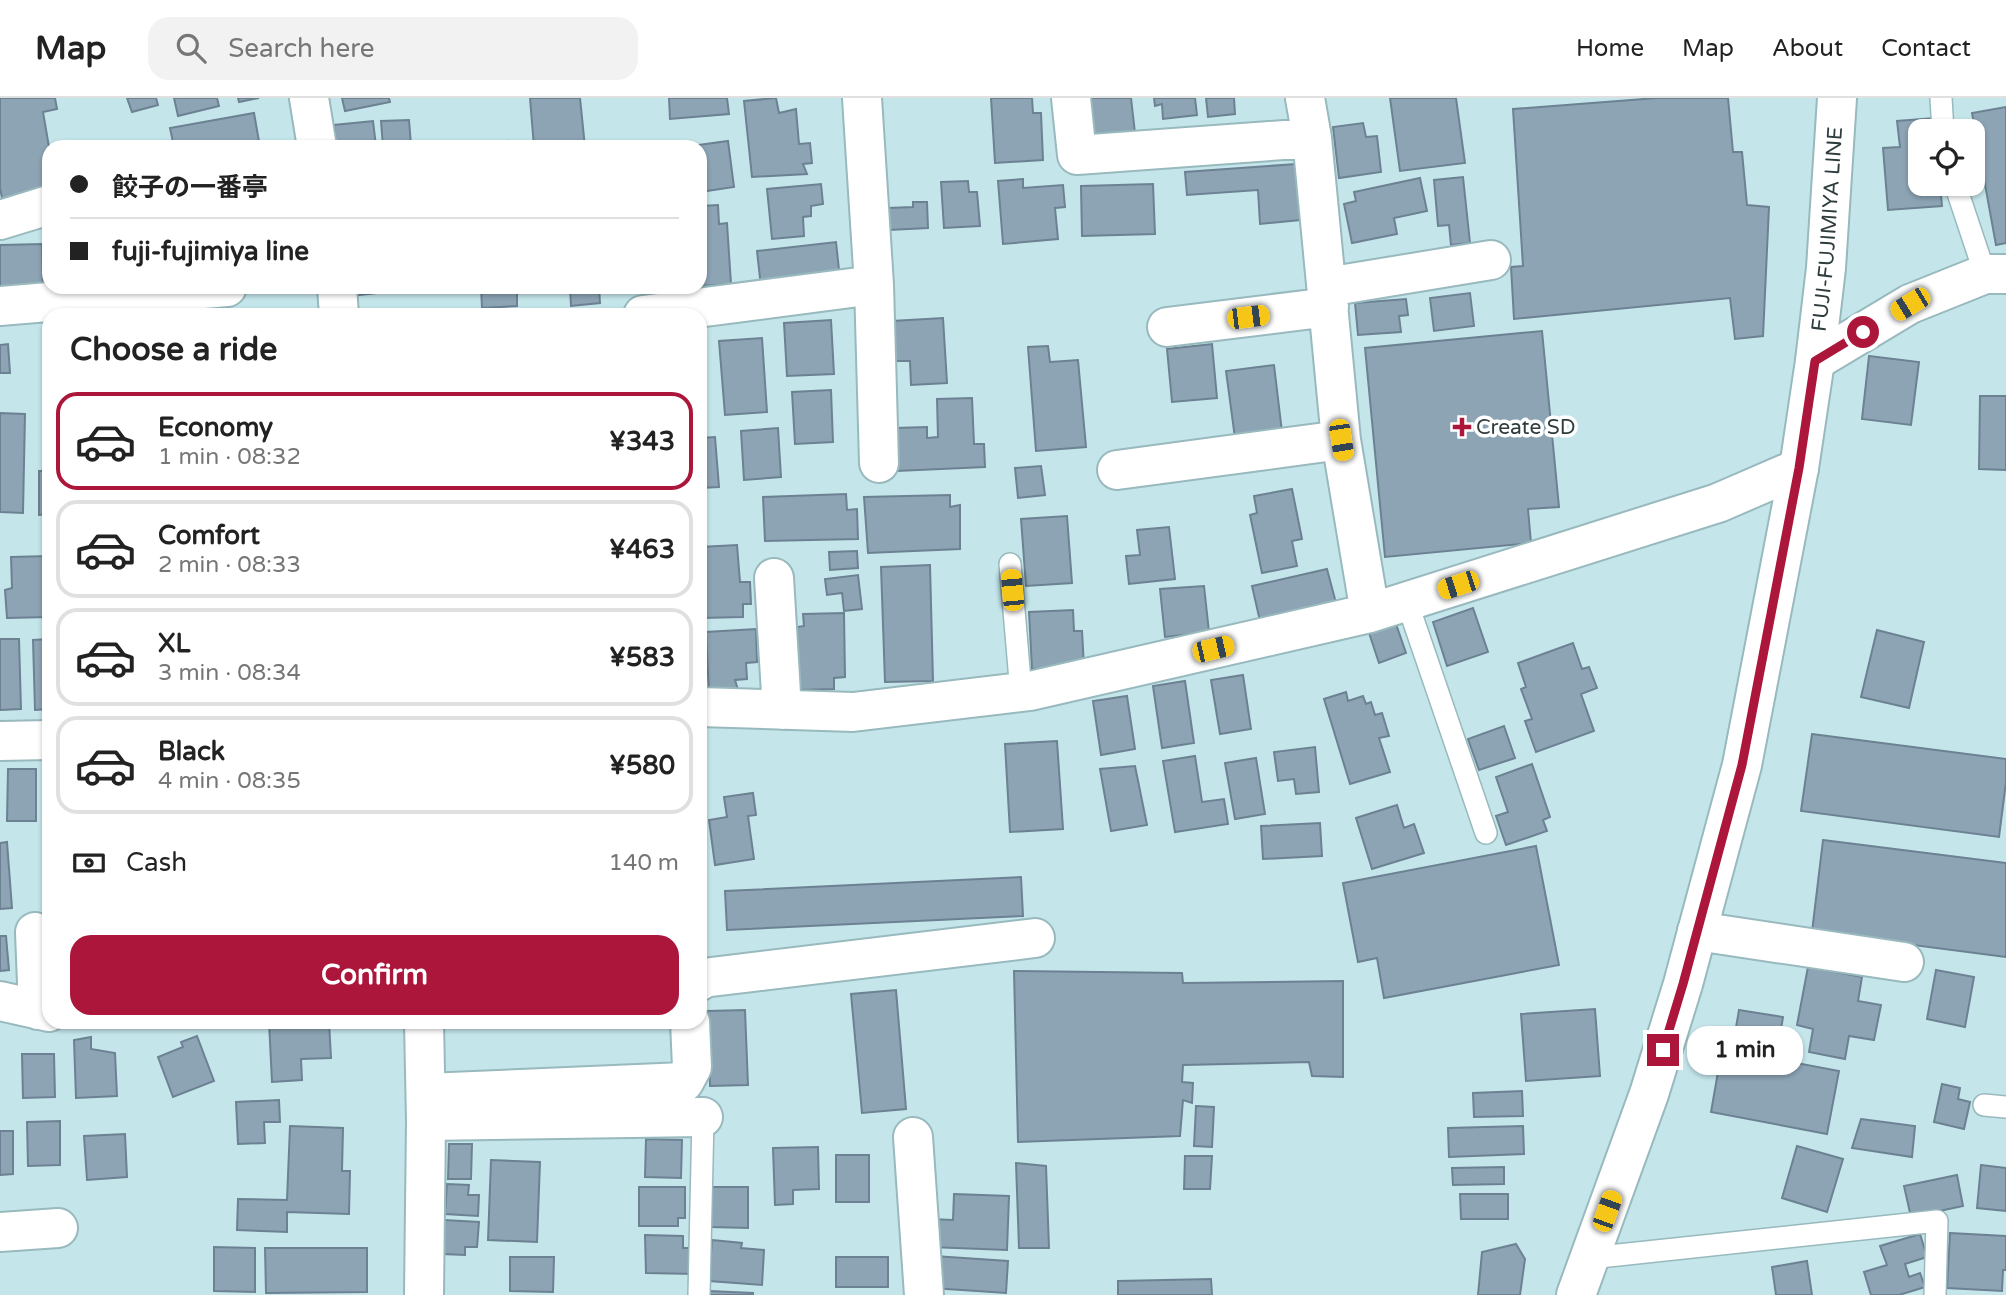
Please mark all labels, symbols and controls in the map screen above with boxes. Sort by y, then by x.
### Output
search box [148,17,638,80]
text: Map [35,29,106,68]
icon: search [172,29,210,67]
text: Search here [228,33,374,64]
text: Home [1576,34,1644,63]
text: Map [1682,34,1734,63]
text: About [1772,34,1843,63]
text: Contact [1881,34,1971,63]
map controls [1908,119,1985,196]
button: locate [1908,119,1985,196]
street label: FUJI-FUJIMIYA LINE [1806,126,1848,333]
text: 餃子の一番亭 [112,172,268,203]
text: fuji-fujimiya line [112,236,309,267]
car [1887,284,1934,324]
car [1226,304,1271,330]
route start [1847,316,1879,348]
text: Choose a ride [70,331,277,369]
icon: car [74,410,137,473]
text: Economy [158,412,273,443]
place label: Create SD [1476,415,1576,440]
car [1328,418,1355,462]
marker: Create SD [1454,419,1470,435]
text: ¥343 [609,426,675,457]
text: 1 min · 08:32 [158,443,301,471]
icon: car [74,518,137,581]
text: Comfort [158,520,260,551]
text: ¥463 [609,534,675,565]
text: 2 min · 08:33 [158,551,301,579]
car [1000,568,1025,612]
car [1435,569,1482,601]
icon: car [74,626,137,689]
text: XL [158,628,190,659]
car [1191,634,1236,664]
text: ¥583 [609,642,675,673]
text: 3 min · 08:34 [158,659,301,687]
icon: car [74,734,137,797]
text: Black [158,736,225,767]
text: ¥580 [609,750,675,781]
text: 4 min · 08:35 [158,767,301,795]
icon: cash [70,844,108,882]
text: Cash [126,847,187,878]
text: 140 m [609,849,679,877]
button: Confirm [70,935,679,1015]
callout: 1 min [1688,1026,1803,1074]
route end [1647,1034,1679,1066]
text: 1 min [1714,1036,1776,1064]
car [1590,1188,1625,1234]

